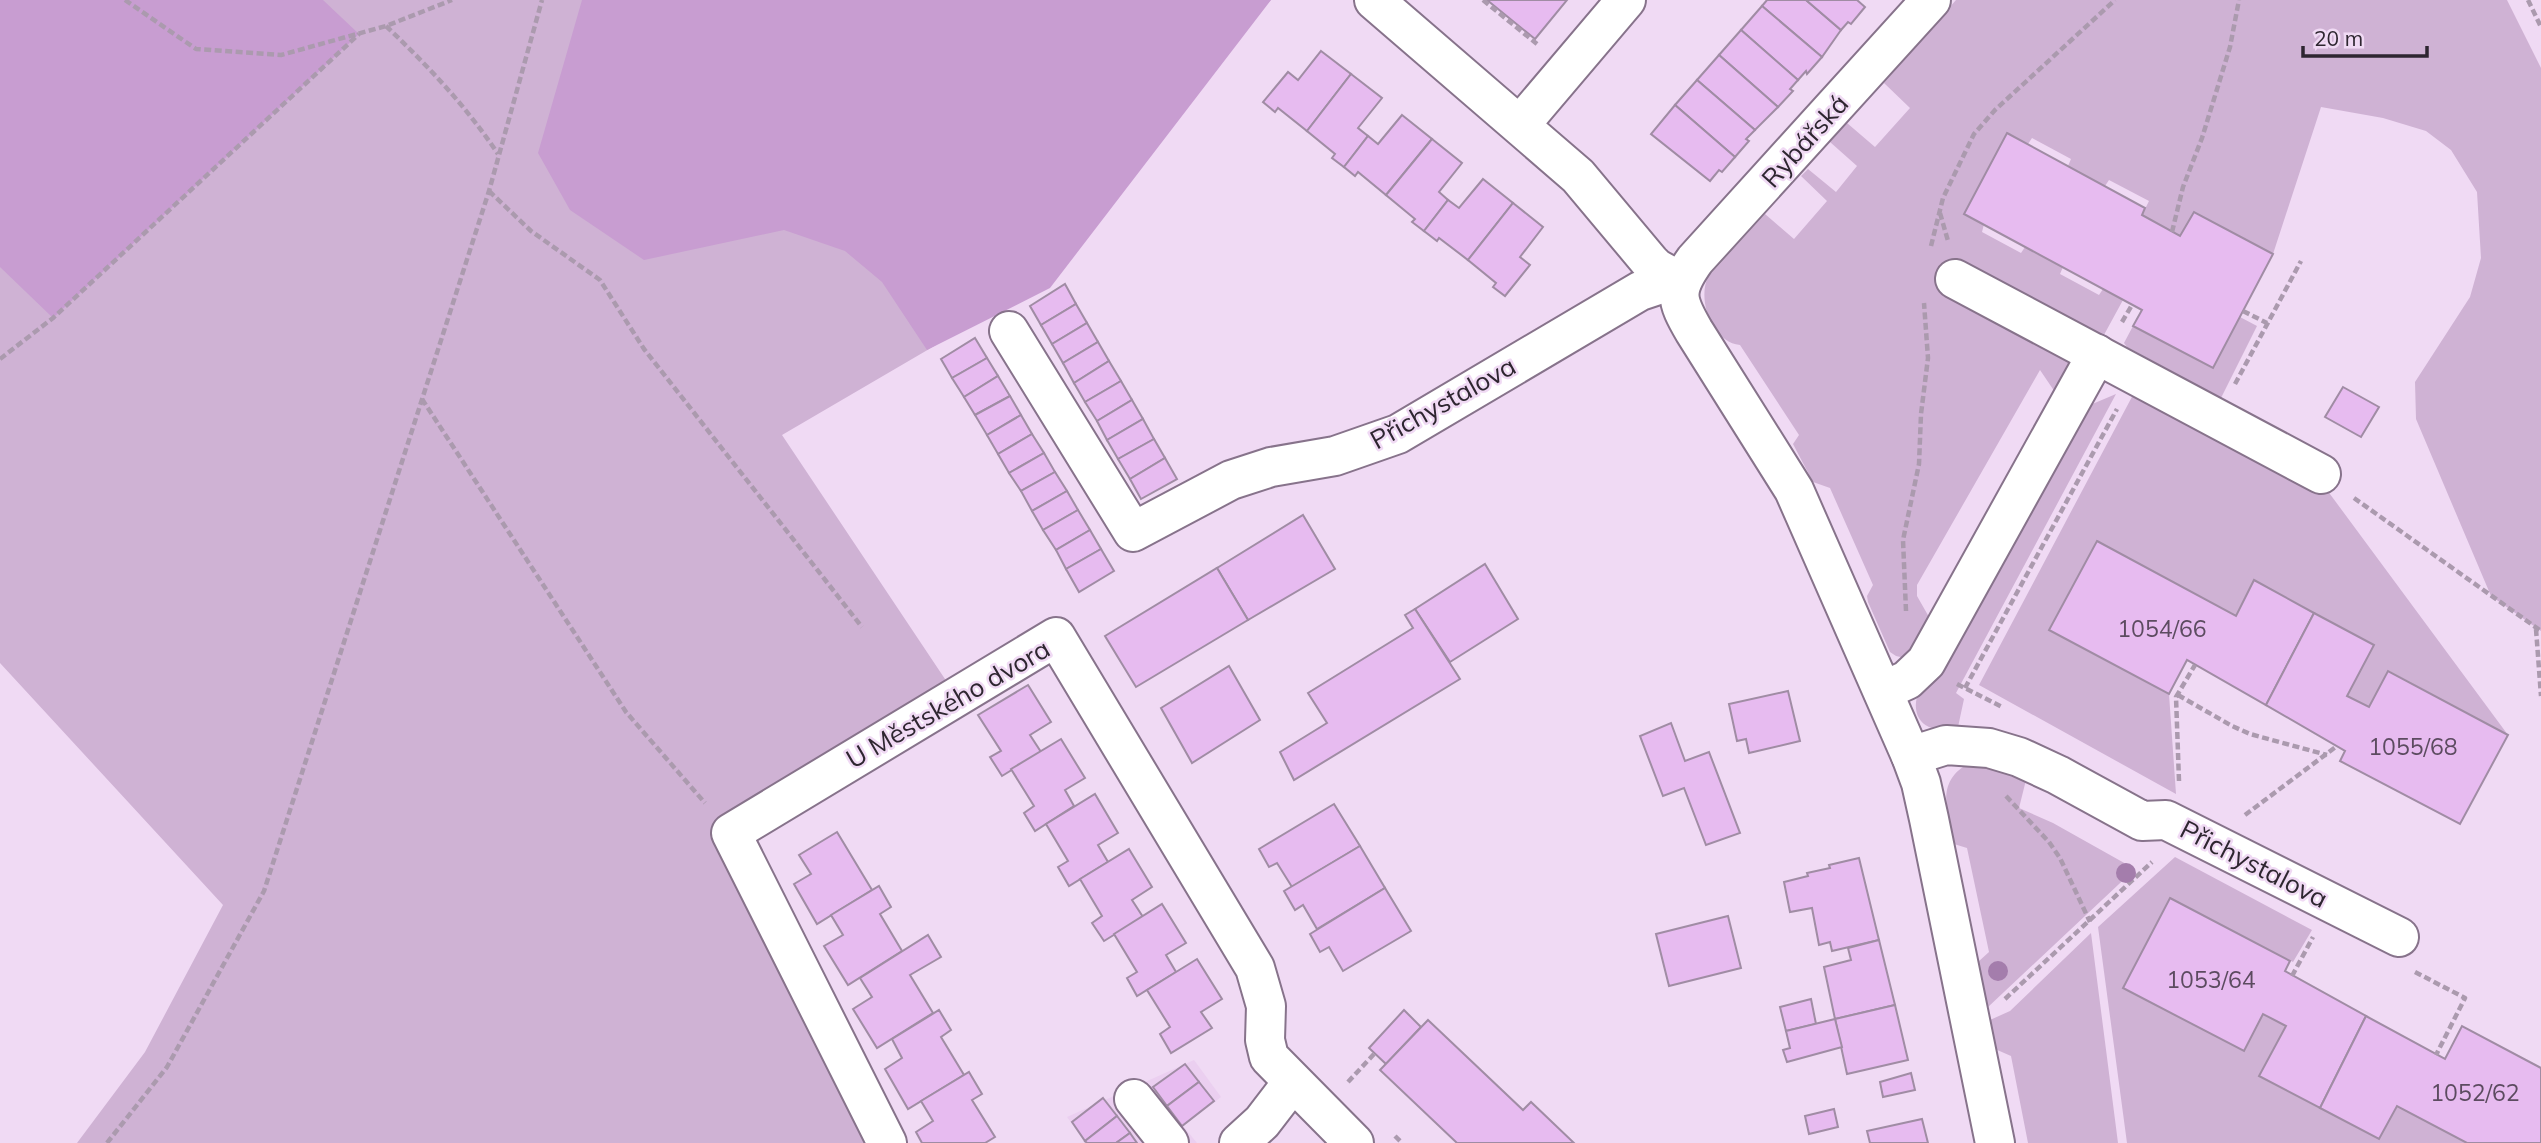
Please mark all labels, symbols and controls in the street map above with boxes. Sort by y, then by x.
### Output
scale bar [2303,14,2427,58]
text: 20 m [2314,25,2363,51]
street label: Rybářská [1754,87,1855,194]
street label: Přichystalova [1364,349,1521,456]
house number: 1054/66 [2117,614,2207,643]
street label: U Městského dvora [840,632,1056,775]
house number: 1055/68 [2368,732,2458,761]
street label: Přichystalova [2175,812,2334,915]
house number: 1053/64 [2166,965,2256,994]
house number: 1052/62 [2430,1078,2520,1107]

